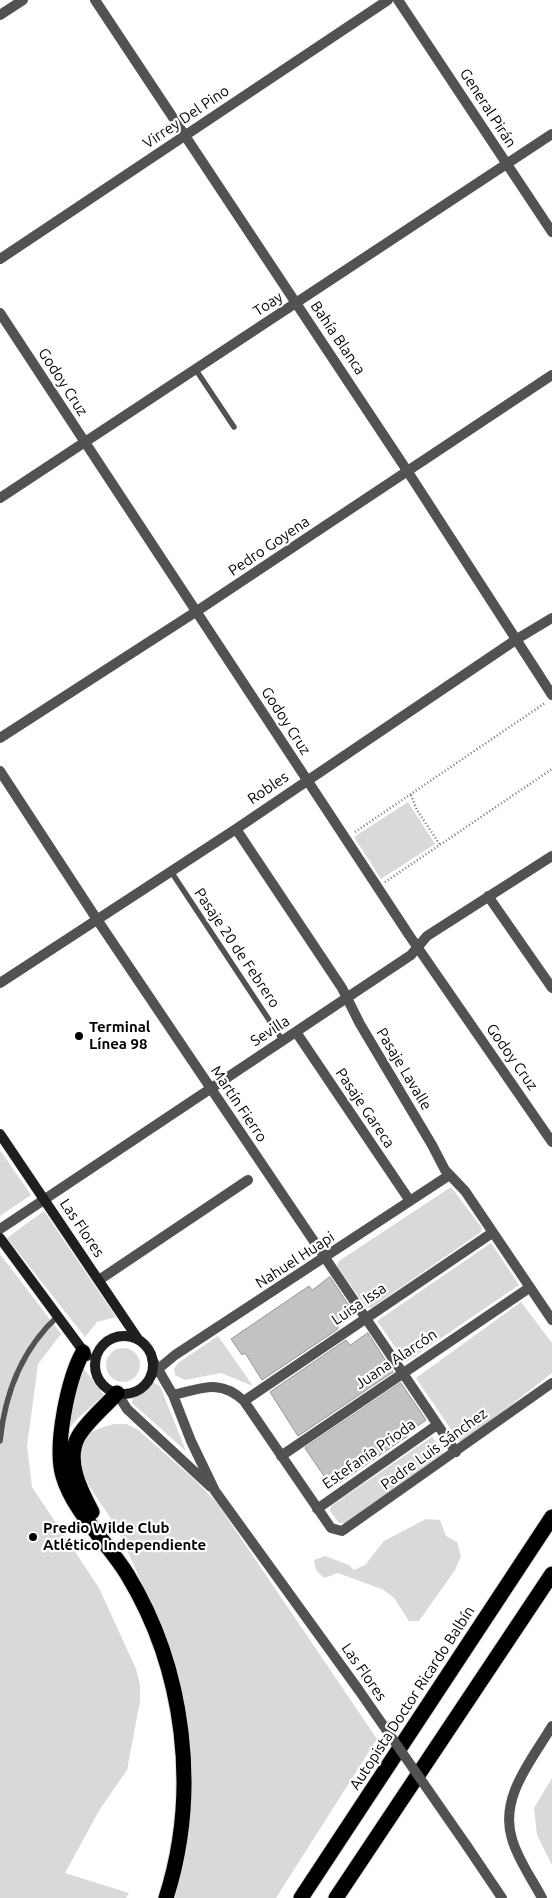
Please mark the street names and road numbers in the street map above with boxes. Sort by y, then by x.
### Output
street label: General Pirán [456,65,520,151]
street label: Virrey Del Pino [139,82,233,152]
street label: Toay [250,288,286,320]
street label: Bahía Blanca [307,298,369,378]
street label: Godoy Cruz [34,345,92,419]
street label: Pedro Goyena [225,512,313,580]
street label: Godoy Cruz [257,684,315,758]
street label: Robles [244,768,292,808]
street label: Pasaje 20 de Febrero [190,885,284,1011]
street label: Sevilla [247,1012,293,1050]
street label: Godoy Cruz [482,1020,542,1094]
street label: Pasaje Lavalle [372,1025,436,1113]
street label: Martín Fierro [207,1063,271,1145]
street label: Pasaje Gareca [332,1065,398,1151]
street label: Las Flores [56,1195,108,1261]
street label: Nahuel Huapi [252,1228,338,1292]
street label: Luisa Issa [328,1279,390,1329]
street label: Juana Alarcón [352,1325,440,1393]
street label: Padre Luis Sánchez [377,1404,491,1494]
street label: Estefanía Prioda [319,1415,419,1493]
street label: Autopista Doctor Ricardo Balbín [346,1603,478,1793]
street label: Las Flores [338,1640,390,1704]

